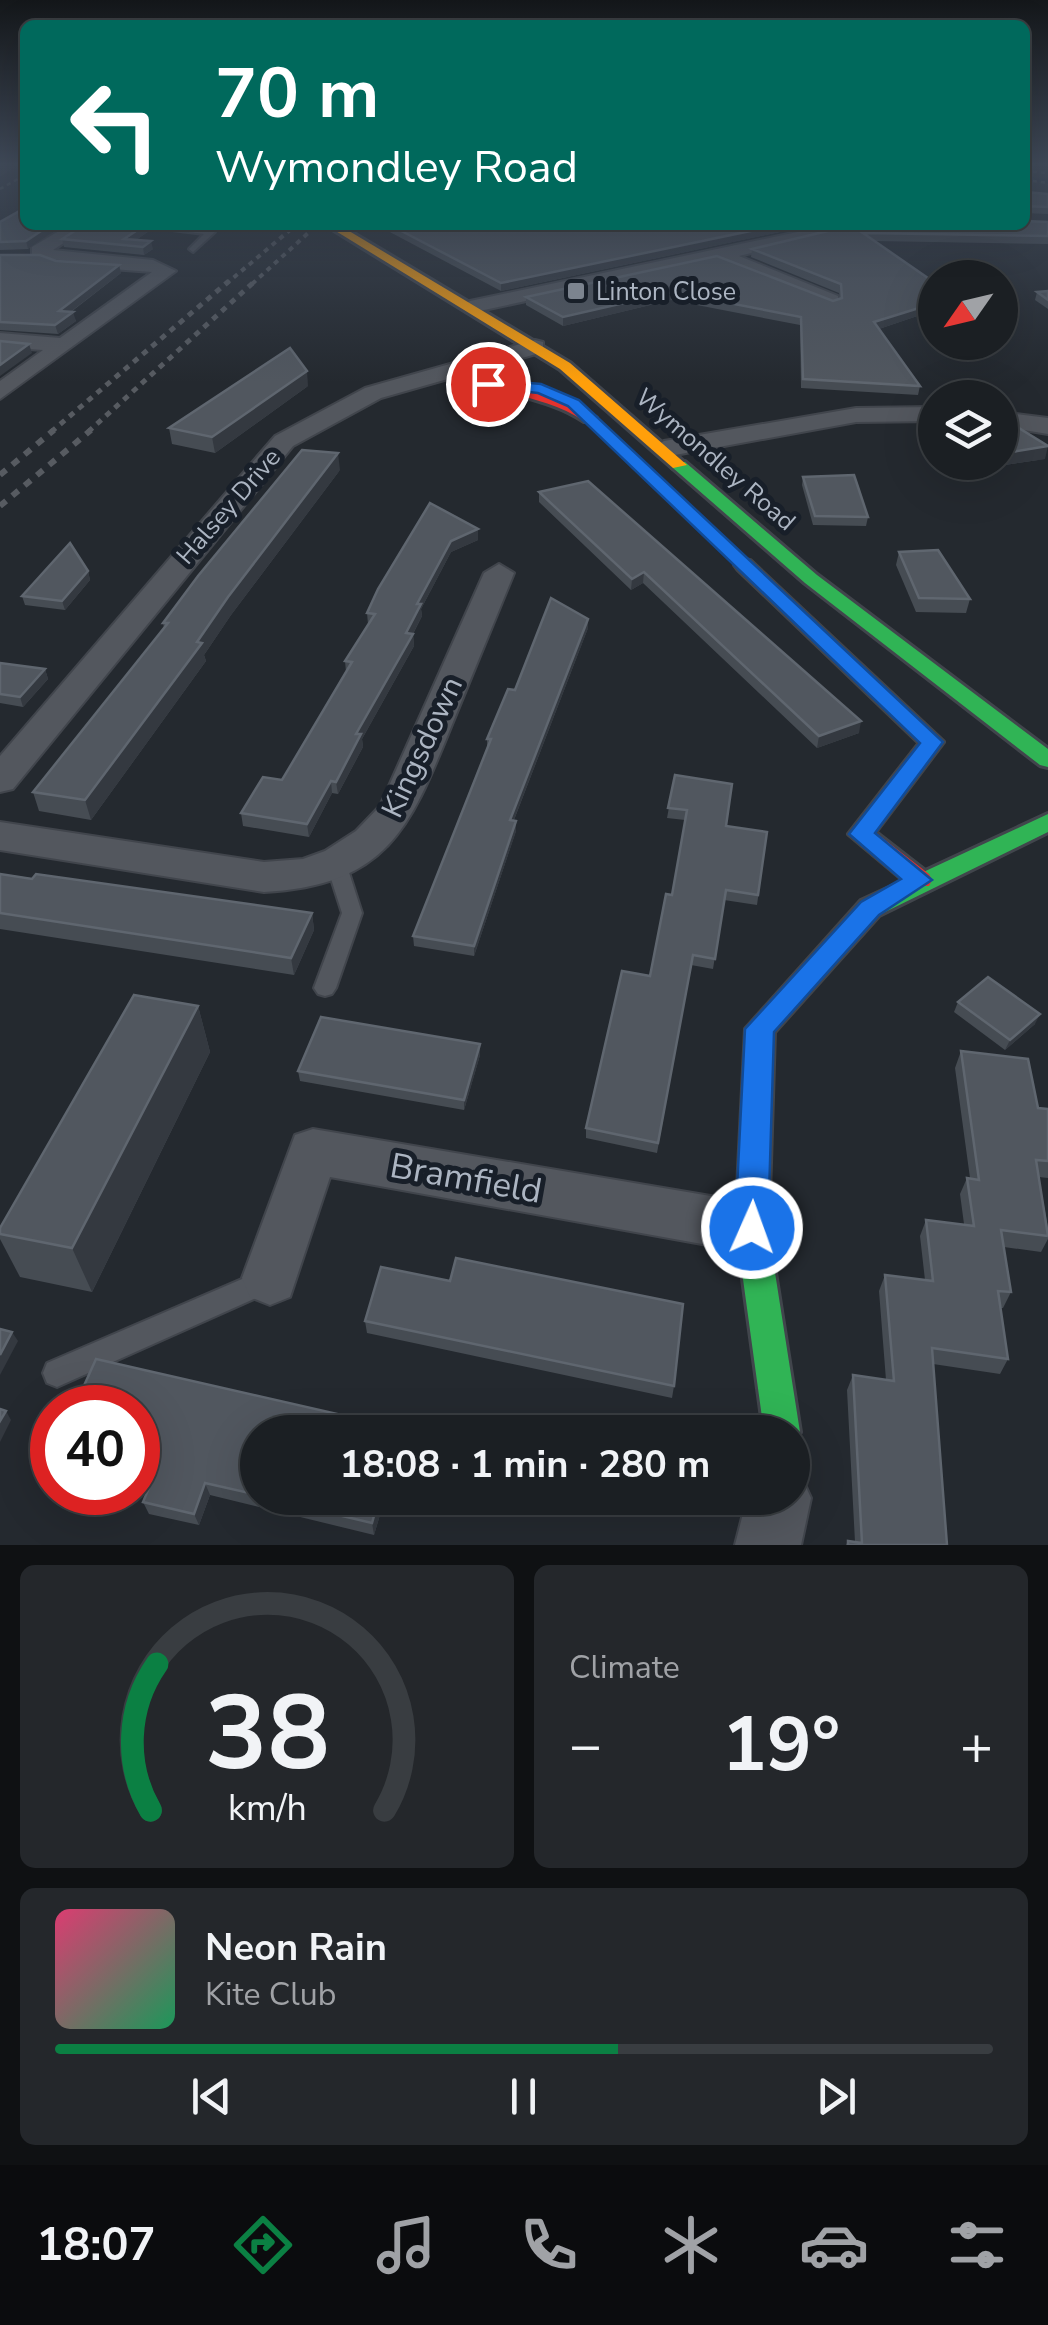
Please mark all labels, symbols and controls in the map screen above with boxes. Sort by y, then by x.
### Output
text: 70 m [215,46,379,142]
icon: left [50,60,180,190]
text: Wymondley Road [215,137,578,198]
north arrow [918,260,1018,360]
map controls [918,260,1018,480]
place label: Linton Close [596,275,736,309]
marker: Linton Close [565,280,587,302]
pin [446,342,531,427]
icon: arrive [461,357,516,412]
button: layers [918,380,1018,480]
street label: Wymondley Road [628,381,803,539]
street label: Halsey Drive [169,441,289,572]
street label: Kingsdown [372,670,473,824]
street label: Bramfield [386,1142,545,1215]
position arrow [700,1176,804,1280]
speed limit sign: 40 [30,1385,160,1515]
text: 18:08 · 1 min · 280 m [340,1439,710,1490]
text: Climate [569,1646,680,1689]
text: 38 [205,1663,329,1805]
text: 19° [722,1694,840,1796]
text: − [569,1708,602,1783]
text: + [960,1708,993,1783]
text: km/h [228,1784,306,1833]
text: Neon Rain [205,1922,387,1973]
text: Kite Club [205,1973,336,2016]
icon: previous [184,2069,239,2124]
icon: pause [496,2069,551,2124]
icon: next [809,2069,864,2124]
icon: directions [228,2210,298,2280]
icon: music [371,2210,441,2280]
icon: phone [514,2210,584,2280]
icon: climate [656,2210,726,2280]
icon: car [799,2210,869,2280]
icon: filters [942,2210,1012,2280]
text: 18:07 [36,2215,156,2276]

